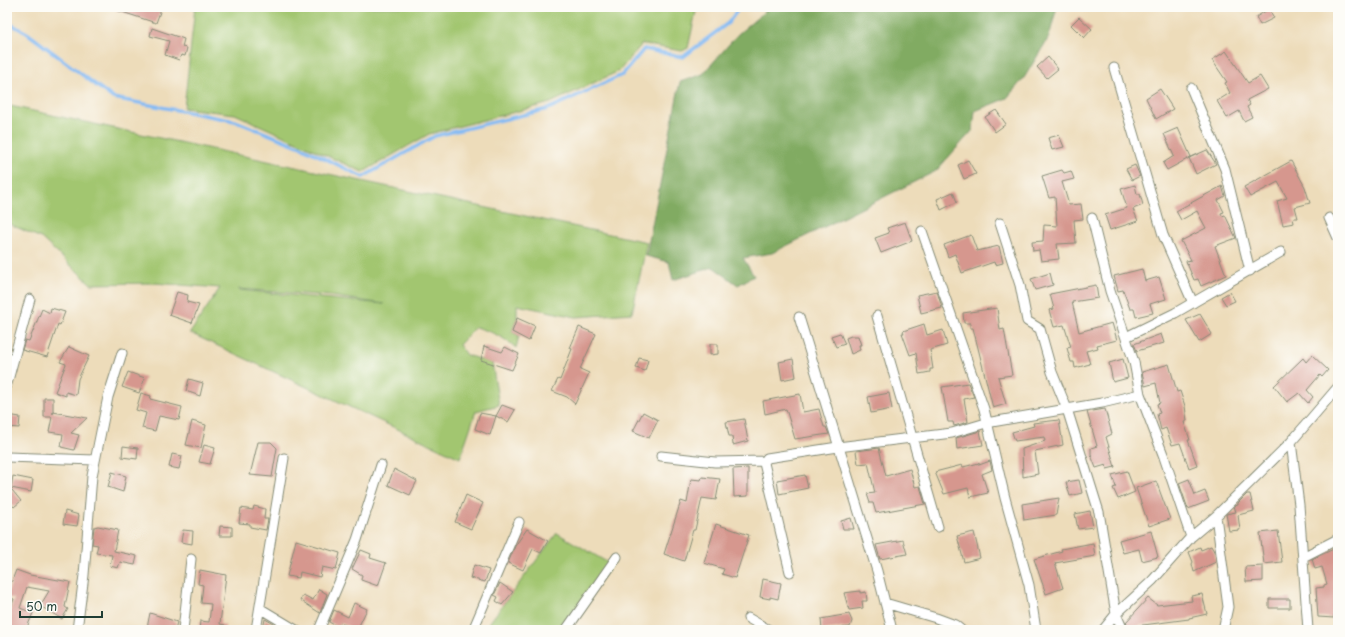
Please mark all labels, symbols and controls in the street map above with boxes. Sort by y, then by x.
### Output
scale bar [20,593,102,619]
text: 50 m [26,597,57,615]

